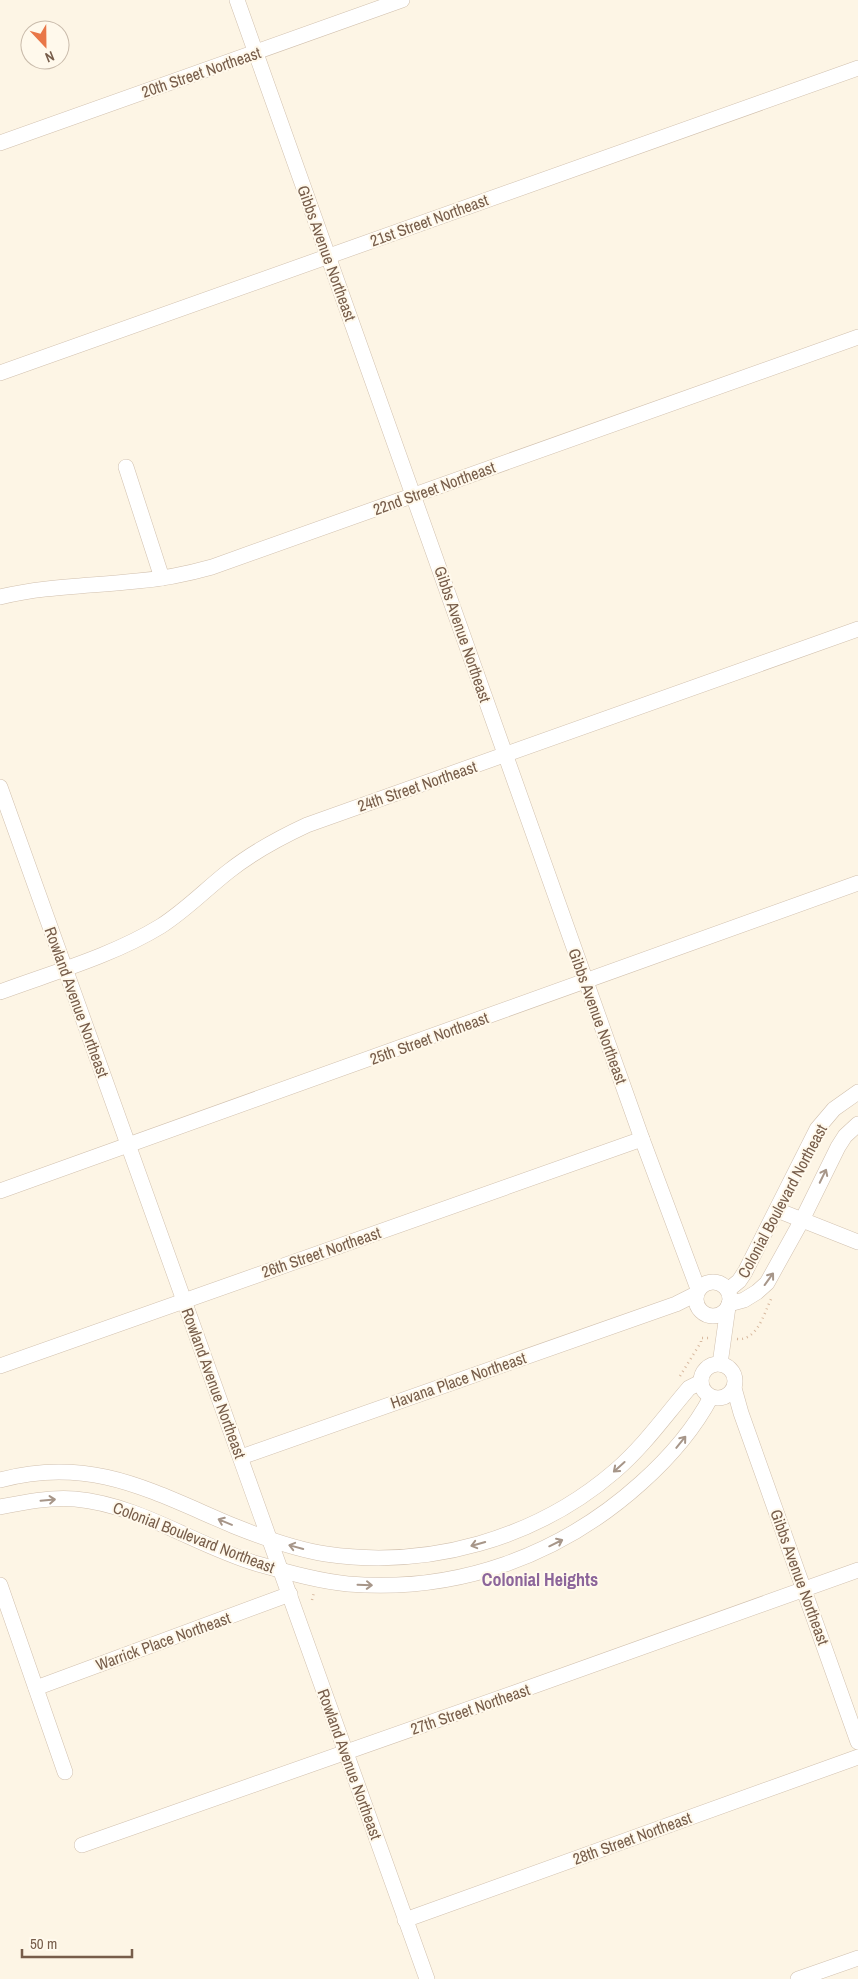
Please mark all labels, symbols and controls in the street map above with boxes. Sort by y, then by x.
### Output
north arrow [20,20,70,70]
street label: 20th Street Northeast [138,41,264,103]
text: N [43,47,57,67]
street label: Gibbs Avenue Northeast [292,182,362,324]
street label: 21st Street Northeast [367,188,491,252]
street label: 22nd Street Northeast [370,456,498,520]
street label: Gibbs Avenue Northeast [429,563,497,705]
street label: 24th Street Northeast [354,755,480,817]
street label: Rowland Avenue Northeast [40,924,115,1081]
street label: Gibbs Avenue Northeast [563,945,633,1087]
street label: 25th Street Northeast [367,1006,492,1070]
street label: Colonial Boulevard Northeast [732,1120,832,1282]
one-way arrow [818,1169,828,1184]
street label: 26th Street Northeast [258,1221,384,1283]
one-way arrow [764,1273,775,1286]
street label: Rowland Avenue Northeast [177,1305,252,1462]
street label: Havana Place Northeast [387,1346,529,1414]
one-way arrow [675,1436,686,1449]
one-way arrow [613,1461,626,1473]
one-way arrow [40,1495,56,1504]
street label: Colonial Boulevard Northeast [110,1496,278,1578]
street label: Gibbs Avenue Northeast [765,1506,835,1648]
one-way arrow [218,1517,233,1526]
one-way arrow [548,1538,563,1548]
one-way arrow [470,1540,486,1550]
one-way arrow [288,1542,304,1552]
district label: Colonial Heights [482,1567,598,1592]
one-way arrow [357,1580,373,1589]
street label: Warrick Place Northeast [93,1606,234,1676]
street label: 27th Street Northeast [407,1678,533,1740]
street label: Rowland Avenue Northeast [313,1686,388,1843]
street label: 28th Street Northeast [570,1806,695,1870]
scale bar [22,1926,132,1958]
text: 50 m [30,1933,57,1954]

